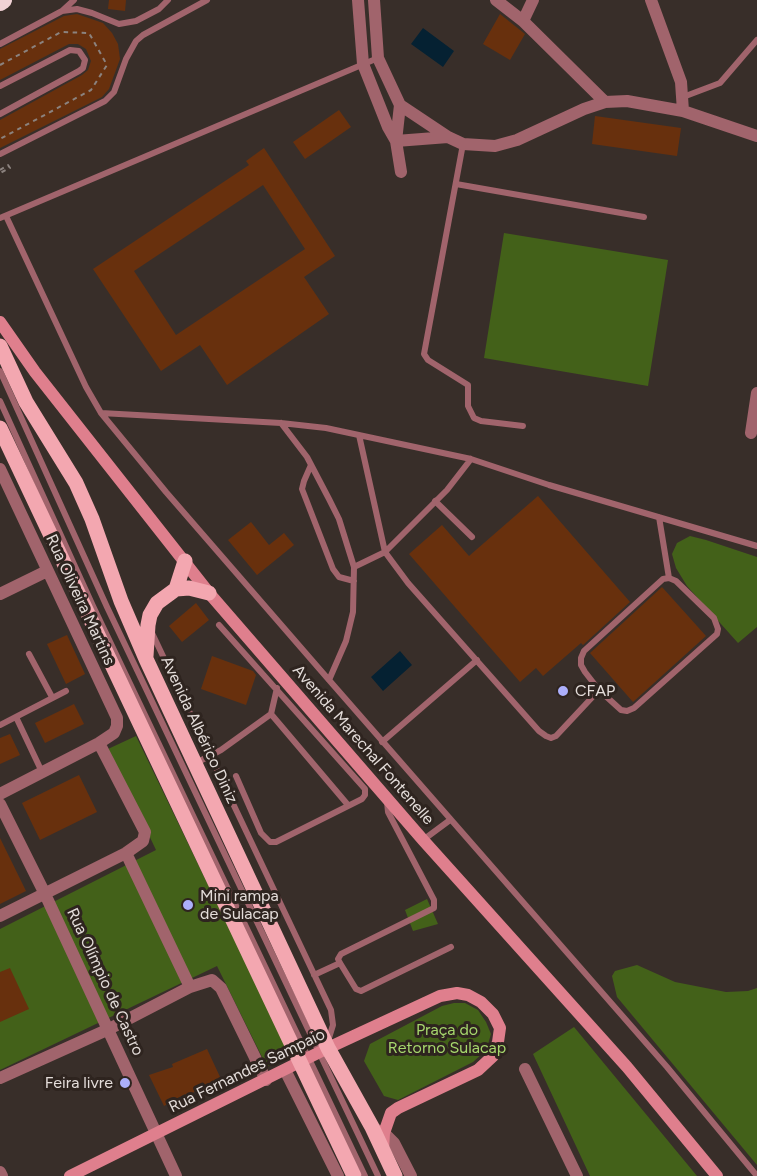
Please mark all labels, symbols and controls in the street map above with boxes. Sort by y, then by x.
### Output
street label: Rua Oliveira Martins [41,532,119,668]
street label: Avenida Albérico Diniz [156,653,242,807]
street label: Avenida Marechal Fontenelle [288,661,438,829]
place label: CFAP [575,681,615,701]
marker: CFAP [556,684,570,698]
place label: Mini rampa de Sulacap [200,886,279,924]
marker: Mini rampa de Sulacap [181,898,195,912]
street label: Rua Olímpio de Castro [62,905,148,1059]
park label: Praça do Retorno Sulacap [388,1020,506,1058]
street label: Rua Fernandes Sampaio [166,1025,328,1117]
place label: Feira livre [45,1073,113,1093]
marker: Feira livre [118,1076,132,1090]

